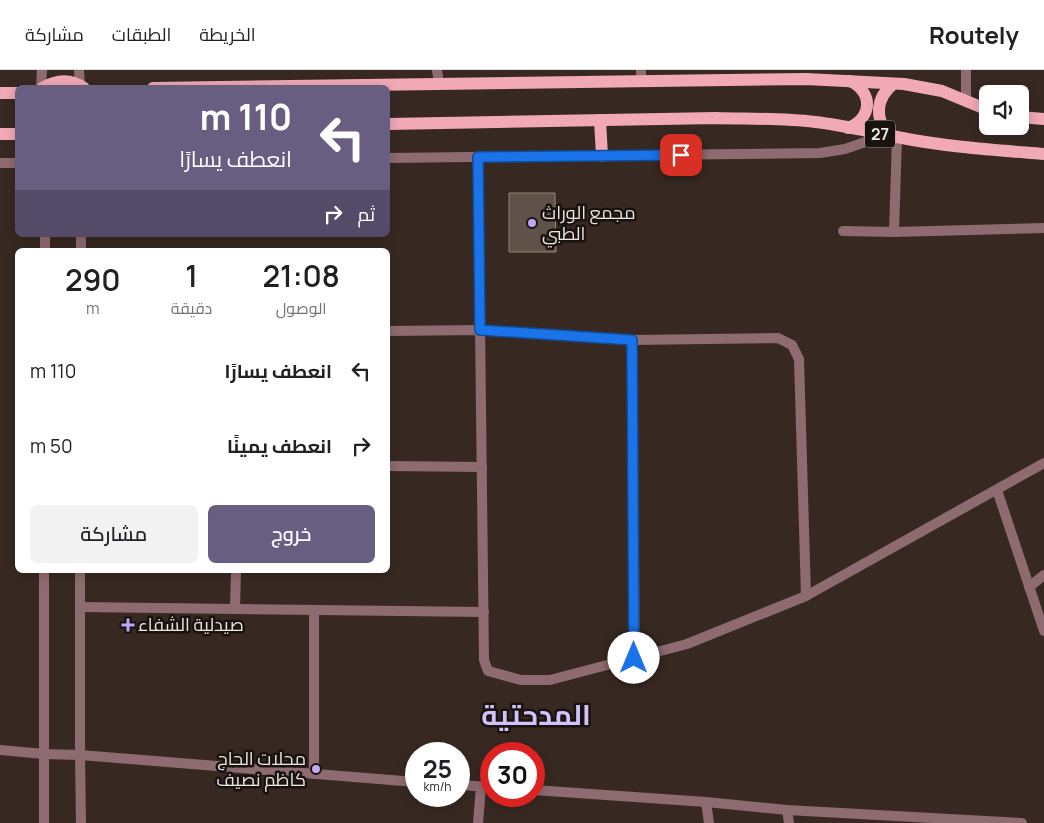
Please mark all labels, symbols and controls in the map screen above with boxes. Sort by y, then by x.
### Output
text: Routely [929,18,1019,51]
text: مشاركة [25,22,84,46]
text: الطبقات [112,22,171,46]
text: الخريطة [199,22,256,46]
map controls [979,85,1029,135]
button: sound [979,85,1029,135]
text: 110 m [200,93,292,141]
icon: left [310,105,375,170]
road number: 27 [865,121,895,148]
pin [660,134,702,176]
icon: arrive [667,141,695,169]
text: انعطف يسارًا [179,144,292,174]
icon: right [319,200,347,228]
place label: مجمع الوراث الطبي [542,200,636,248]
text: ثم [357,201,375,227]
marker: مجمع الوراث الطبي [526,217,538,229]
text: 1 [185,255,198,296]
text: 21:08 [262,255,340,296]
text: 290 [65,259,121,300]
text: m [86,297,100,319]
text: دقيقة [171,297,212,319]
text: الوصول [276,297,327,319]
icon: left [347,357,375,385]
text: 110 m [30,358,76,384]
text: انعطف يسارًا [225,358,332,384]
icon: right [347,432,375,460]
text: 50 m [30,433,73,459]
text: انعطف يمينًا [227,433,332,459]
button: مشاركة [30,505,198,563]
button: خروج [208,505,375,563]
place label: صيدلية الشفاء [138,612,244,636]
marker: صيدلية الشفاء [122,619,134,631]
position arrow [607,631,659,683]
district label: المدحتية [481,695,591,733]
speed limit sign: 30 [480,742,545,807]
place label: محلات الحاج كاظم نصيف [216,746,306,792]
text: 25 [423,751,452,786]
marker: محلات الحاج كاظم نصيف [310,763,322,775]
text: km/h [424,778,451,795]

